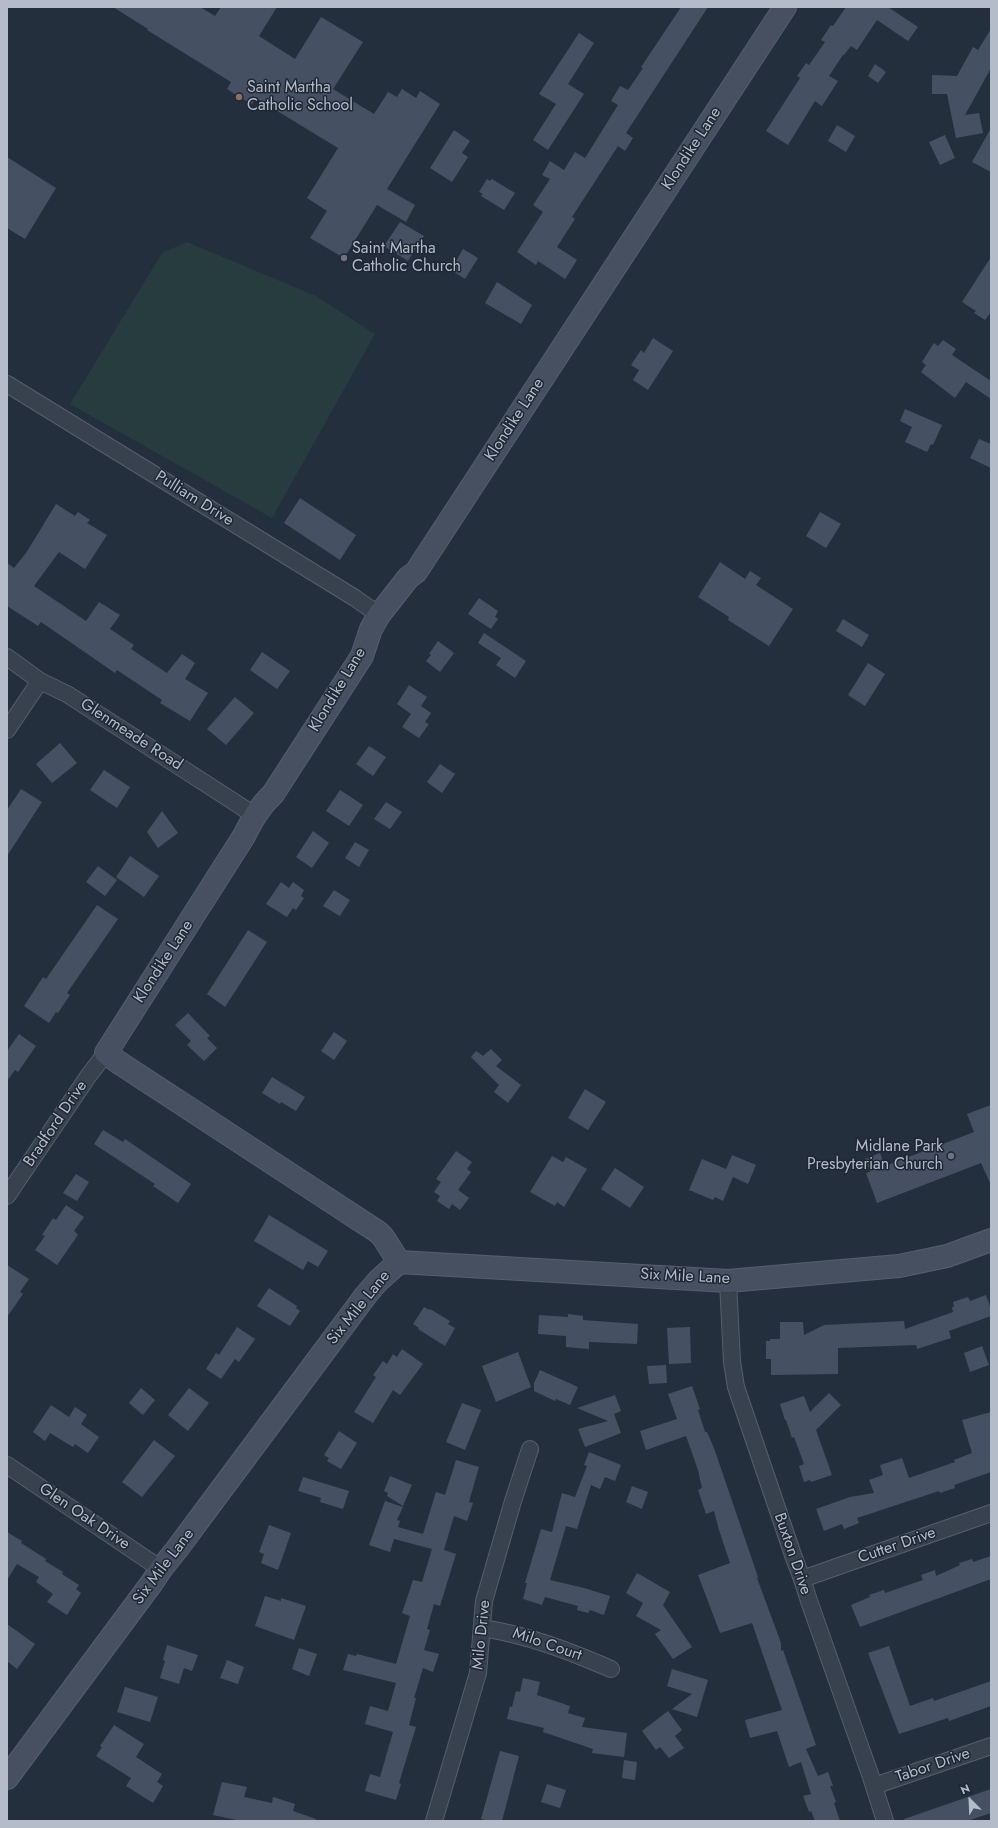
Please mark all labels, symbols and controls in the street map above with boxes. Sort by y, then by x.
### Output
place label: Saint Martha Catholic School [247,78,353,116]
marker: Saint Martha Catholic School [234,92,244,102]
street label: Klondike Lane [658,104,726,194]
place label: Saint Martha Catholic Church [352,239,461,277]
marker: Saint Martha Catholic Church [339,253,349,263]
street label: Klondike Lane [481,375,549,465]
street label: Pulliam Drive [151,467,237,531]
street label: Klondike Lane [305,645,371,735]
street label: Glenmeade Road [76,695,186,775]
street label: Klondike Lane [130,917,198,1007]
street label: Bradford Drive [20,1077,92,1171]
place label: Midlane Park Presbyterian Church [807,1137,943,1175]
marker: Midlane Park Presbyterian Church [946,1151,956,1161]
street label: Six Mile Lane [640,1265,730,1289]
street label: Six Mile Lane [323,1267,395,1349]
street label: Glen Oak Drive [35,1480,133,1554]
street label: Buxton Drive [769,1511,815,1597]
street label: Cutter Drive [856,1524,938,1568]
street label: Six Mile Lane [129,1525,199,1609]
street label: Milo Drive [469,1599,495,1671]
street label: Milo Court [510,1624,584,1666]
street label: Tabor Drive [893,1744,973,1788]
north arrow [950,1780,990,1820]
text: N [958,1780,972,1798]

